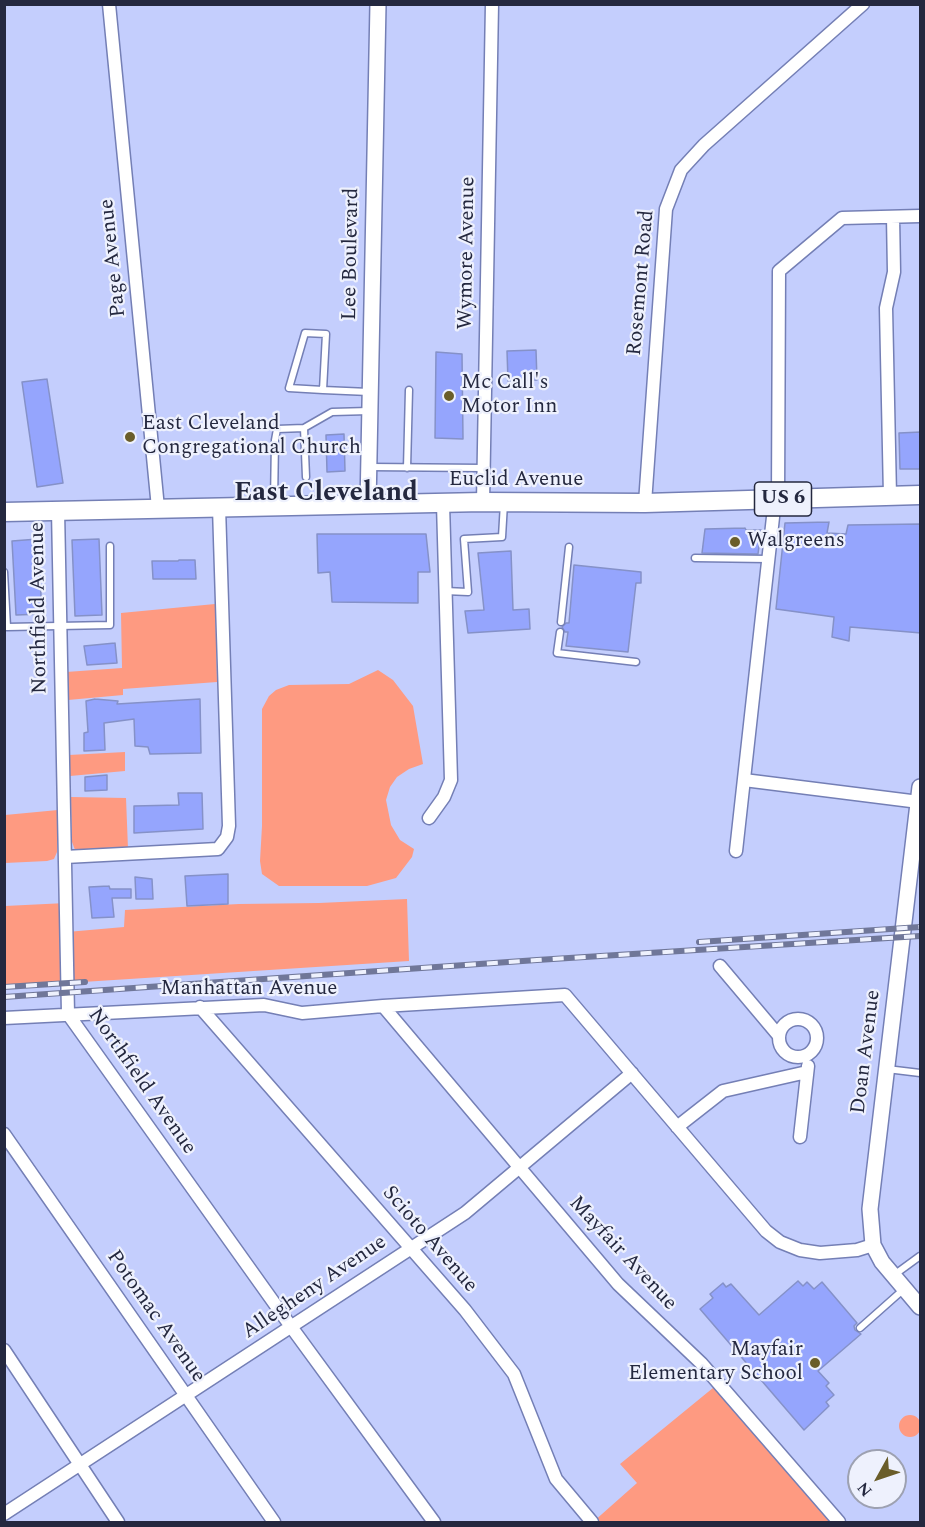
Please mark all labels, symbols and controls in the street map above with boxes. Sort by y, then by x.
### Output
street label: Wymore Avenue [454,176,482,330]
street label: Lee Boulevard [338,187,366,321]
street label: Page Avenue [95,197,133,319]
street label: Rosemont Road [623,209,661,357]
place label: Mc Call's Motor Inn [461,371,557,421]
marker: Mc Call's Motor Inn [442,389,456,403]
place label: East Cleveland Congregational Church [142,412,361,462]
marker: East Cleveland Congregational Church [123,430,137,444]
street label: Euclid Avenue [449,468,583,494]
district label: East Cleveland [234,479,418,511]
road number: US 6 [754,482,812,516]
street label: Northfield Avenue [26,522,54,694]
place label: Walgreens [747,529,845,555]
marker: Walgreens [728,535,742,549]
street label: Manhattan Avenue [161,977,337,1003]
street label: Doan Avenue [847,989,887,1115]
street label: Northfield Avenue [81,1004,201,1160]
street label: Scioto Avenue [376,1182,482,1298]
street label: Mayfair Avenue [563,1192,681,1316]
street label: Allegheny Avenue [238,1230,392,1346]
street label: Potomac Avenue [100,1246,210,1388]
place label: Mayfair Elementary School [628,1338,803,1388]
marker: Mayfair Elementary School [808,1356,822,1370]
north arrow [847,1449,907,1509]
text: N [851,1477,878,1502]

